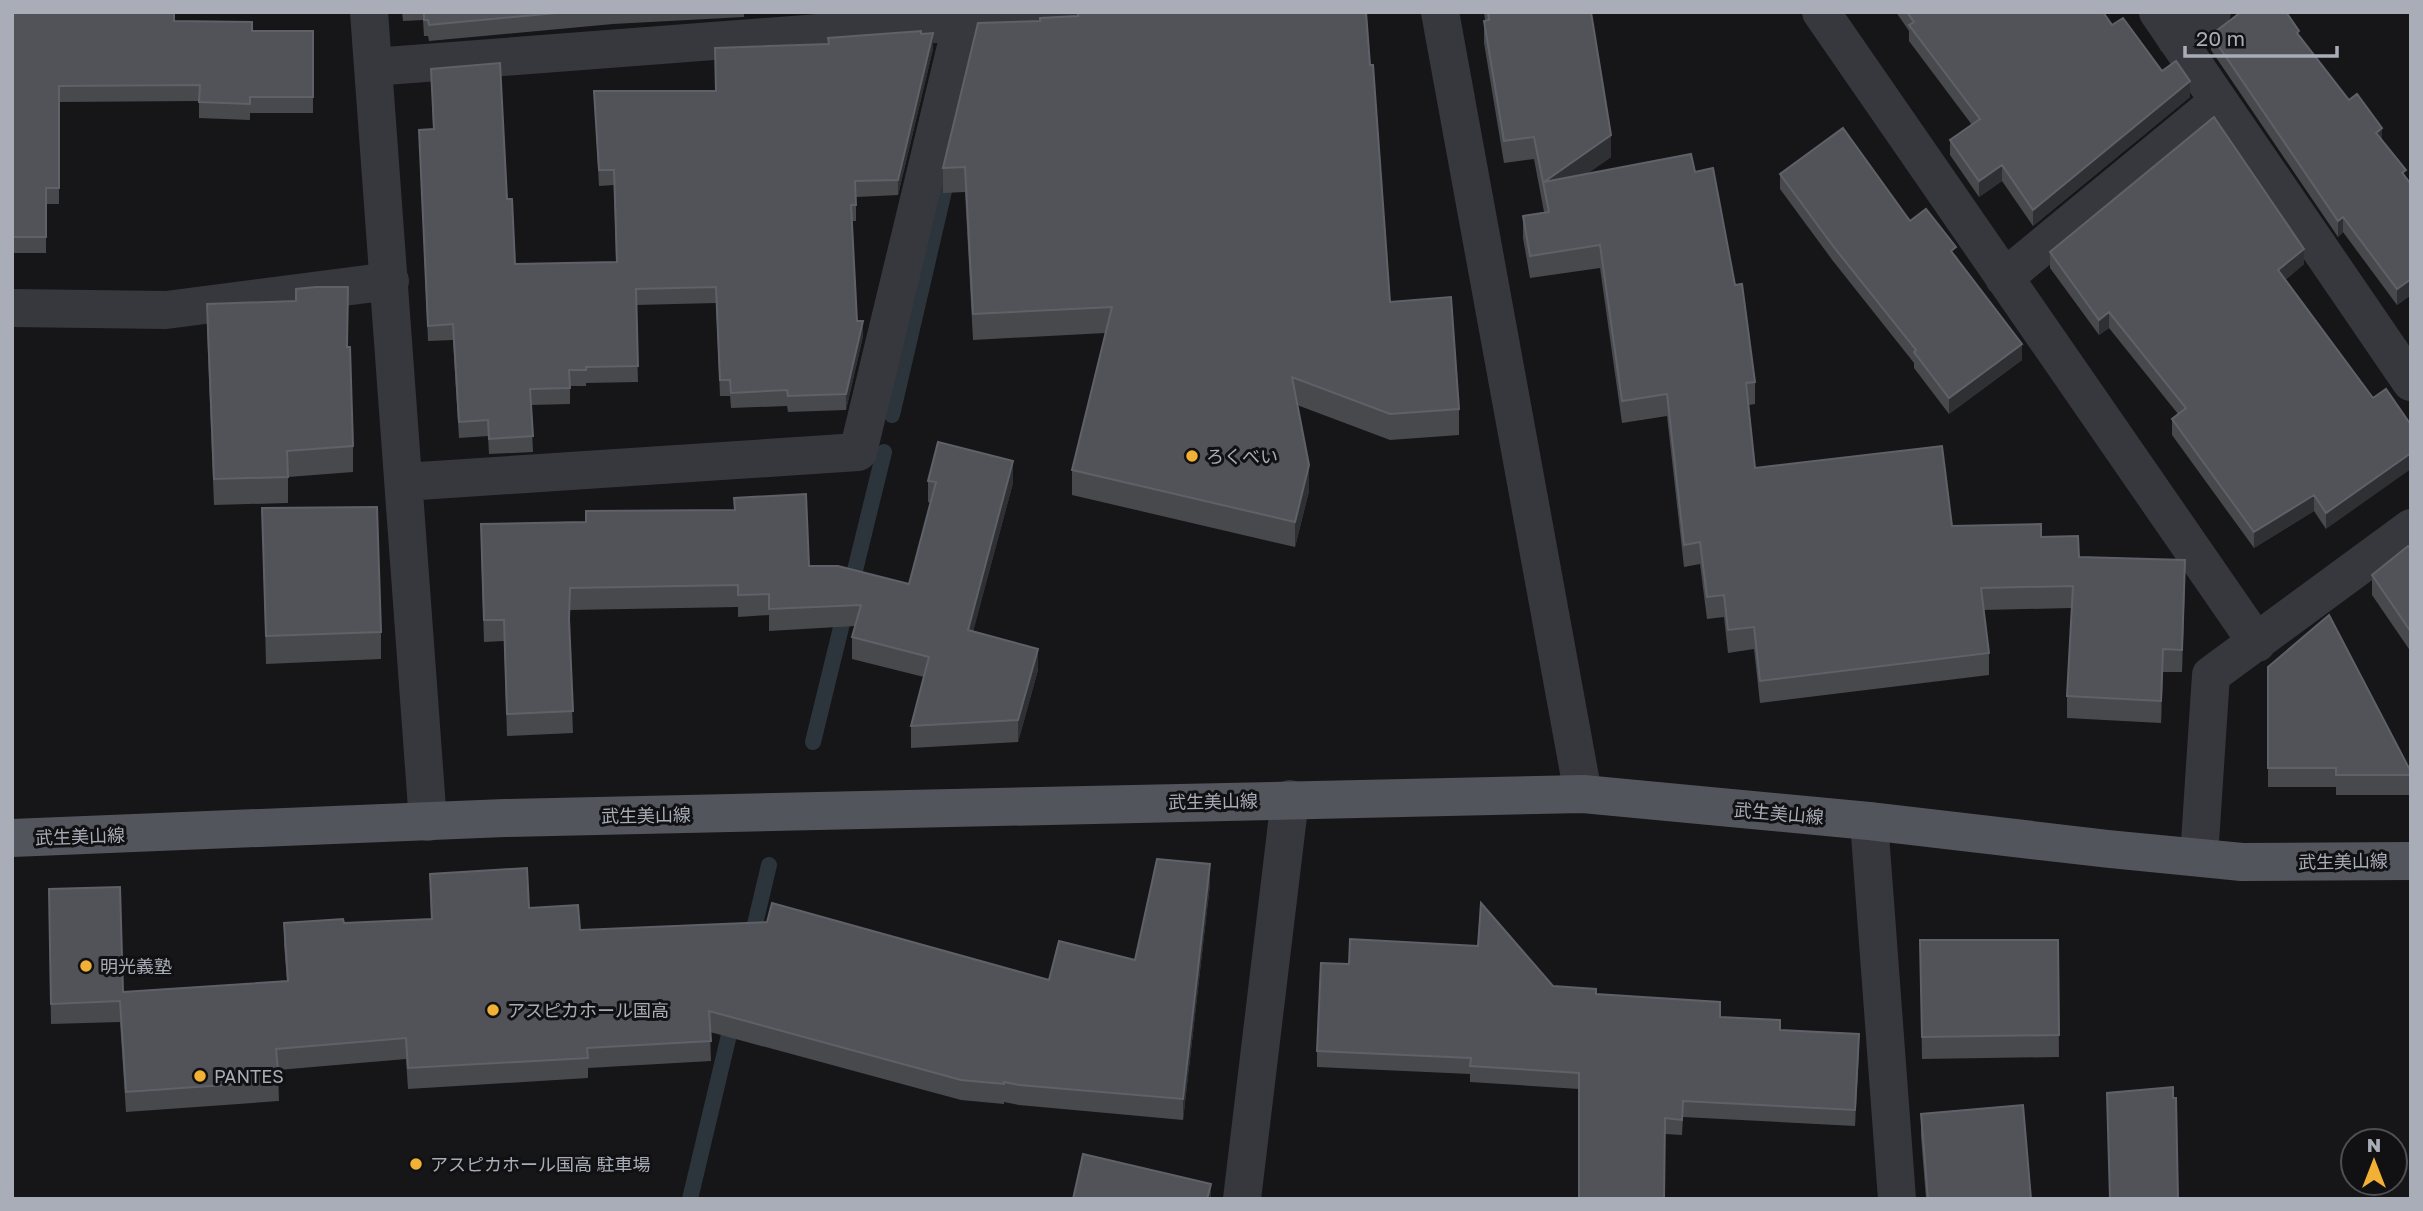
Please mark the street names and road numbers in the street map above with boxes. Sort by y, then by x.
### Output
street label: 武生美山線 [1168,789,1258,813]
street label: 武生美山線 [1733,798,1825,828]
street label: 武生美山線 [601,803,691,827]
street label: 武生美山線 [35,823,125,849]
street label: 武生美山線 [2298,849,2388,873]

